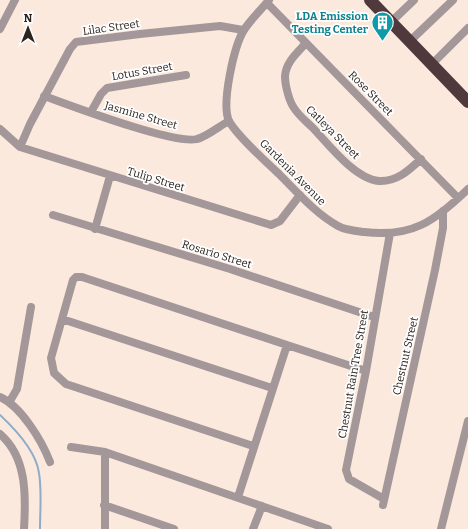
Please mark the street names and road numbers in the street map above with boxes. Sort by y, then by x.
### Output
street label: Lilac Street [82,17,140,38]
street label: Lotus Street [111,60,174,83]
street label: Rose Street [346,68,396,118]
street label: Jasmine Street [102,99,179,132]
street label: Catleya Street [303,103,362,162]
street label: Gardenia Avenue [257,137,328,208]
street label: Tulip Street [126,165,186,194]
street label: Rosario Street [180,238,253,271]
street label: Chestnut Rain Tree Street [336,309,371,439]
street label: Chestnut Street [390,316,421,397]

